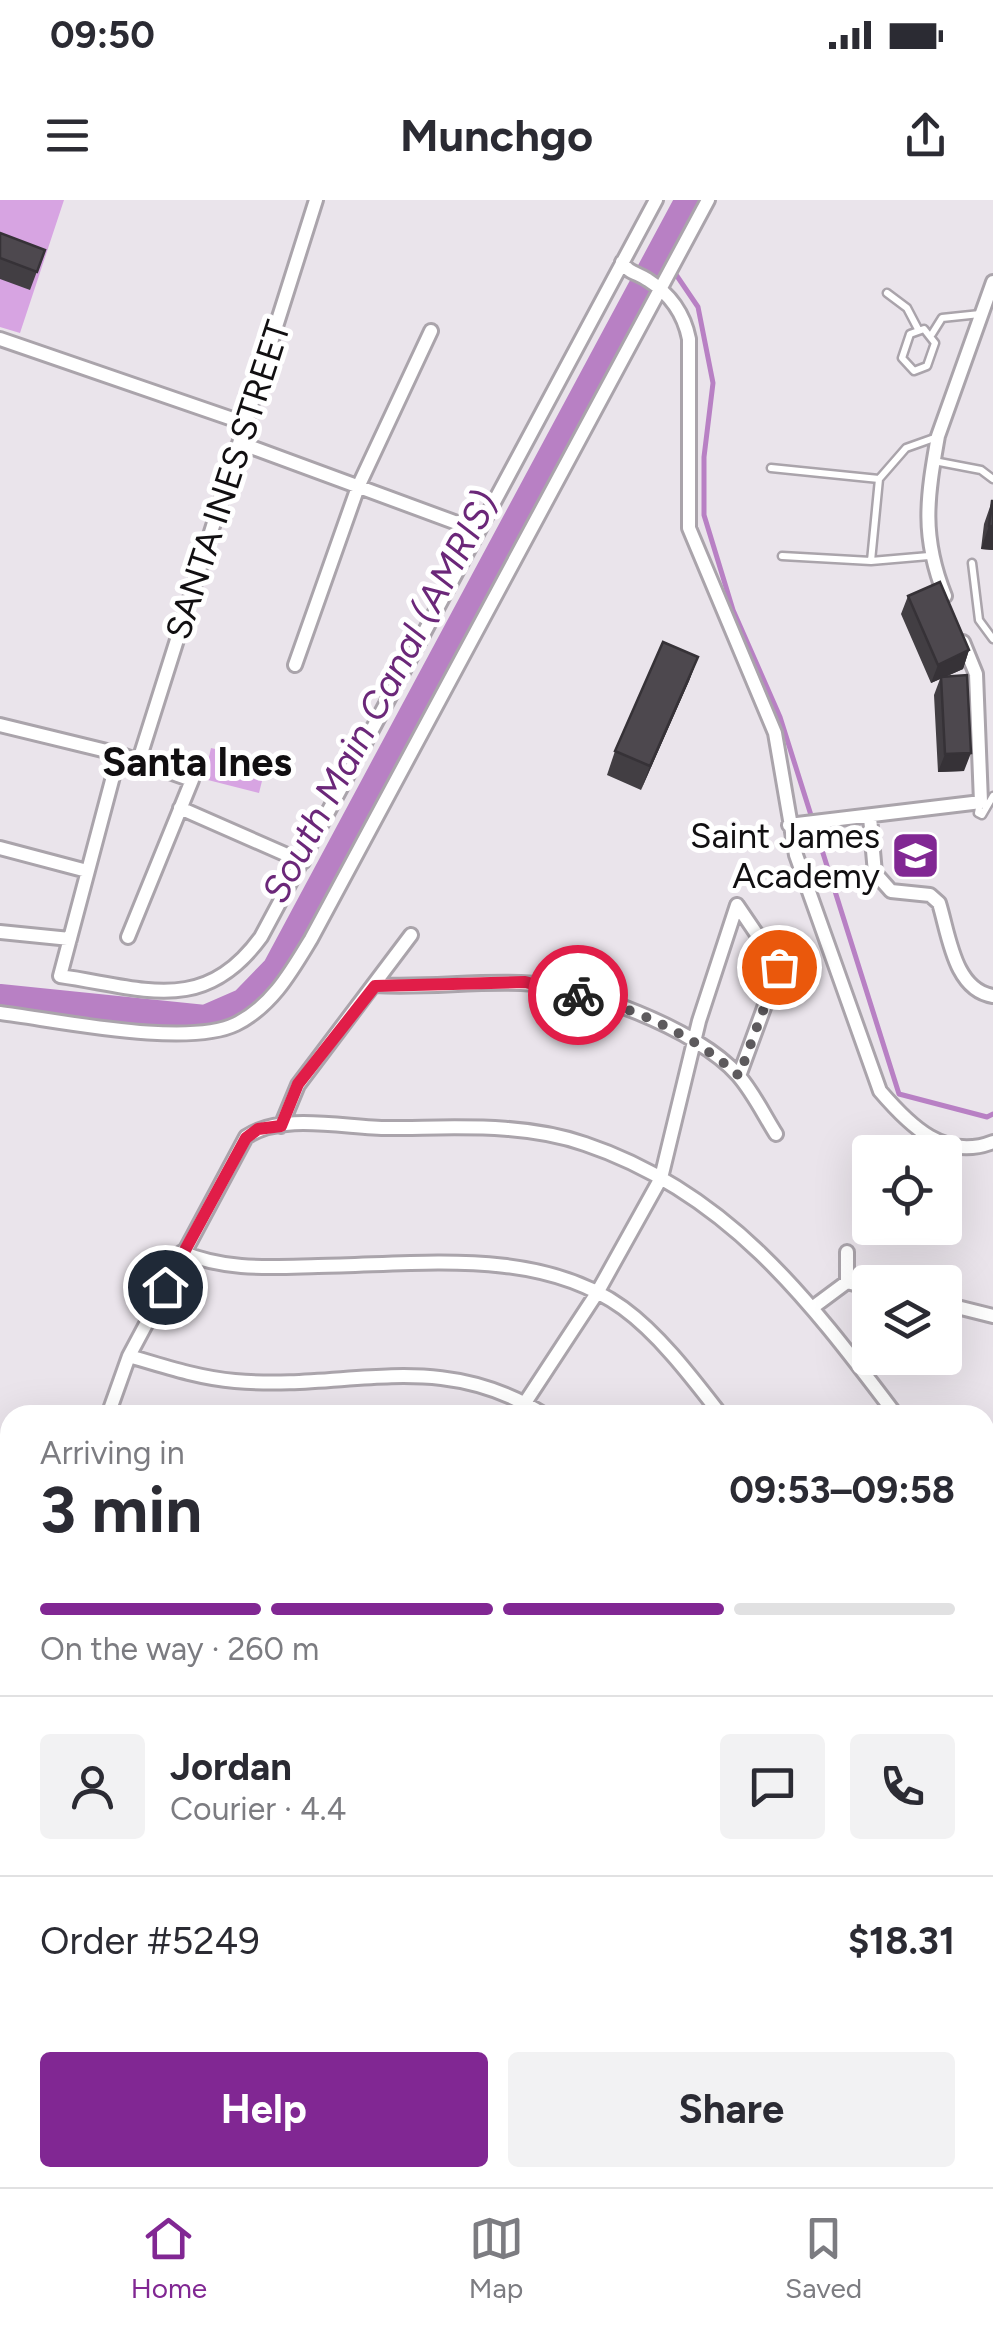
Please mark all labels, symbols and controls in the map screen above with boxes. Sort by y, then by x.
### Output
text: 09:50 [50,12,155,58]
icon: menu [40,108,95,163]
text: Munchgo [400,108,593,162]
icon: share [898,108,953,163]
street label: SANTA INES STREET [157,315,299,645]
water label: South Main Canal (AMRIS) [252,483,508,911]
district label: Santa Ines [102,738,292,786]
place label: Saint James Academy [690,815,881,897]
school or university icon: Saint James Academy [889,830,941,882]
pin [737,925,822,1010]
icon: bag [752,940,807,995]
courier [528,945,628,1045]
icon: bike [551,968,606,1023]
map controls [852,1135,962,1375]
button: locate [852,1135,962,1245]
pin [123,1245,208,1330]
icon: home [138,1260,193,1315]
button: layers [852,1265,962,1375]
text: Arriving in [40,1434,185,1472]
text: 09:53–09:58 [729,1467,955,1513]
text: 3 min [40,1470,202,1548]
text: On the way · 260 m [40,1630,319,1668]
button: person [40,1734,145,1839]
button: chat [720,1734,825,1839]
button: phone [850,1734,955,1839]
text: Jordan [170,1744,292,1790]
text: Courier · 4.4 [170,1790,346,1828]
text: Order #5249 [40,1918,260,1964]
text: $18.31 [848,1918,955,1964]
button: Help [40,2052,488,2167]
button: Share [508,2052,955,2167]
tab: Home [131,2211,207,2305]
tab: Map [469,2211,524,2305]
tab: Saved [785,2211,862,2305]

